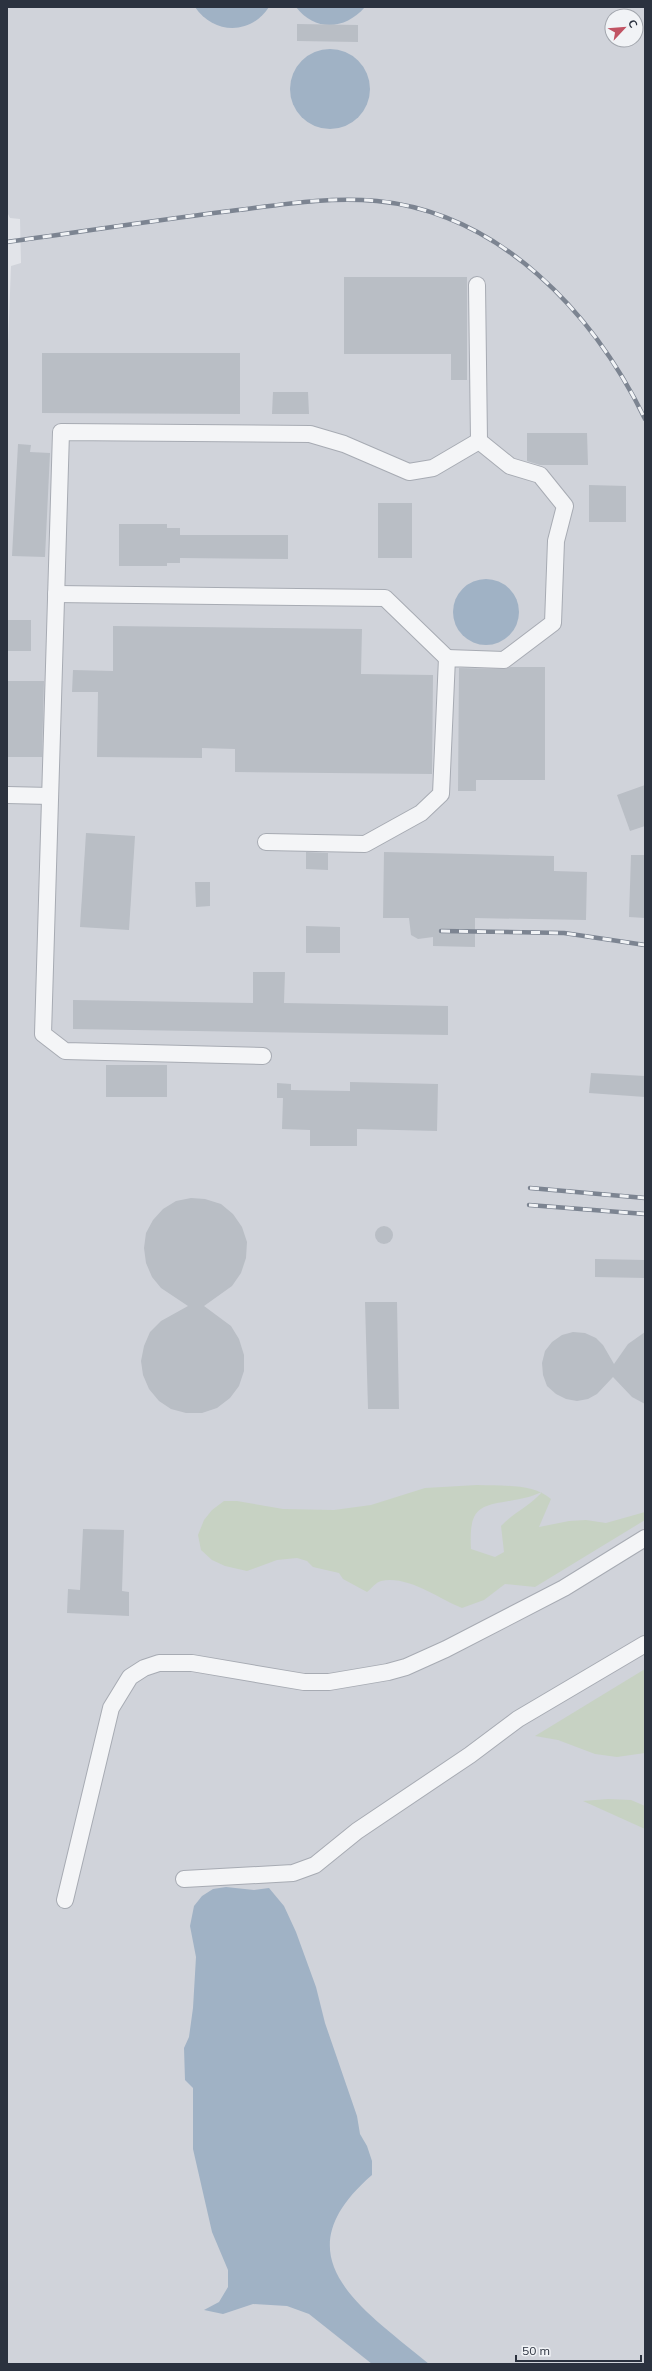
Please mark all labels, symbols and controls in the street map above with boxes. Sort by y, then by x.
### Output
north arrow [604,8,644,48]
text: С [625,17,641,30]
scale bar [516,2337,641,2363]
text: 50 m [522,2343,550,2358]

